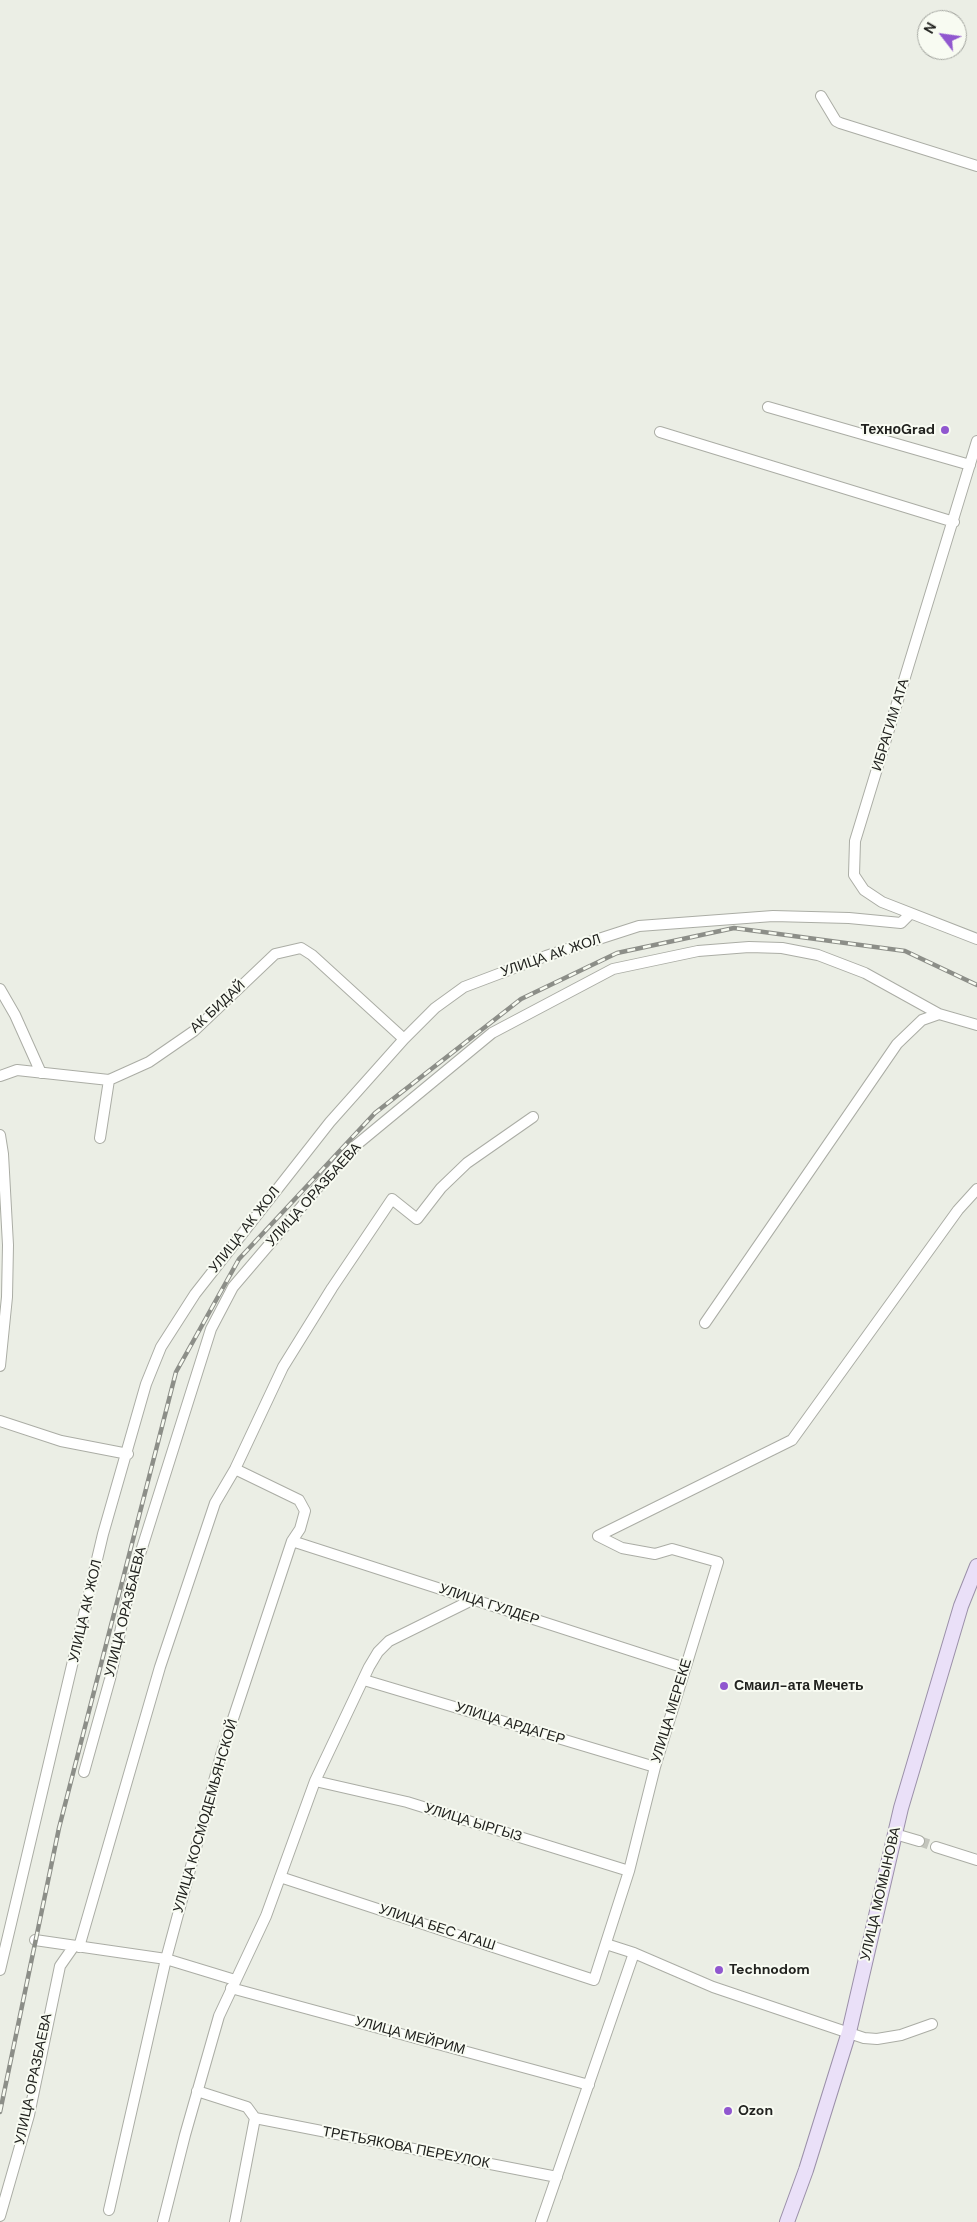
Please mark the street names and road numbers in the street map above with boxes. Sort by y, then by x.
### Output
street label: ИБРАГИМ АТА [869,677,913,773]
street label: УЛИЦА АК ЖОЛ [499,931,603,981]
street label: АК БИДАЙ [187,977,249,1037]
street label: УЛИЦА ОРАЗБАЕВА [263,1140,365,1250]
street label: УЛИЦА АК ЖОЛ [206,1184,284,1276]
street label: УЛИЦА ОРАЗБАЕВА [102,1545,150,1679]
street label: УЛИЦА АК ЖОЛ [66,1558,106,1664]
street label: УЛИЦА ГУЛДЕР [437,1581,541,1629]
street label: УЛИЦА МЕРЕКЕ [648,1657,696,1765]
street label: УЛИЦА АРДАГЕР [453,1699,567,1749]
street label: УЛИЦА КОСМОДЕМЬЯНСКОЙ [170,1717,242,1915]
street label: УЛИЦА ЫРГЫЗ [422,1800,524,1846]
street label: УЛИЦА МОМЫНОВА [857,1825,905,1963]
street label: УЛИЦА БЕС АГАШ [377,1901,497,1955]
street label: УЛИЦА ОРАЗБАЕВА [12,2012,56,2146]
street label: УЛИЦА МЕЙРИМ [353,2013,467,2059]
street label: ТРЕТЬЯКОВА ПЕРЕУЛОК [321,2124,491,2172]

